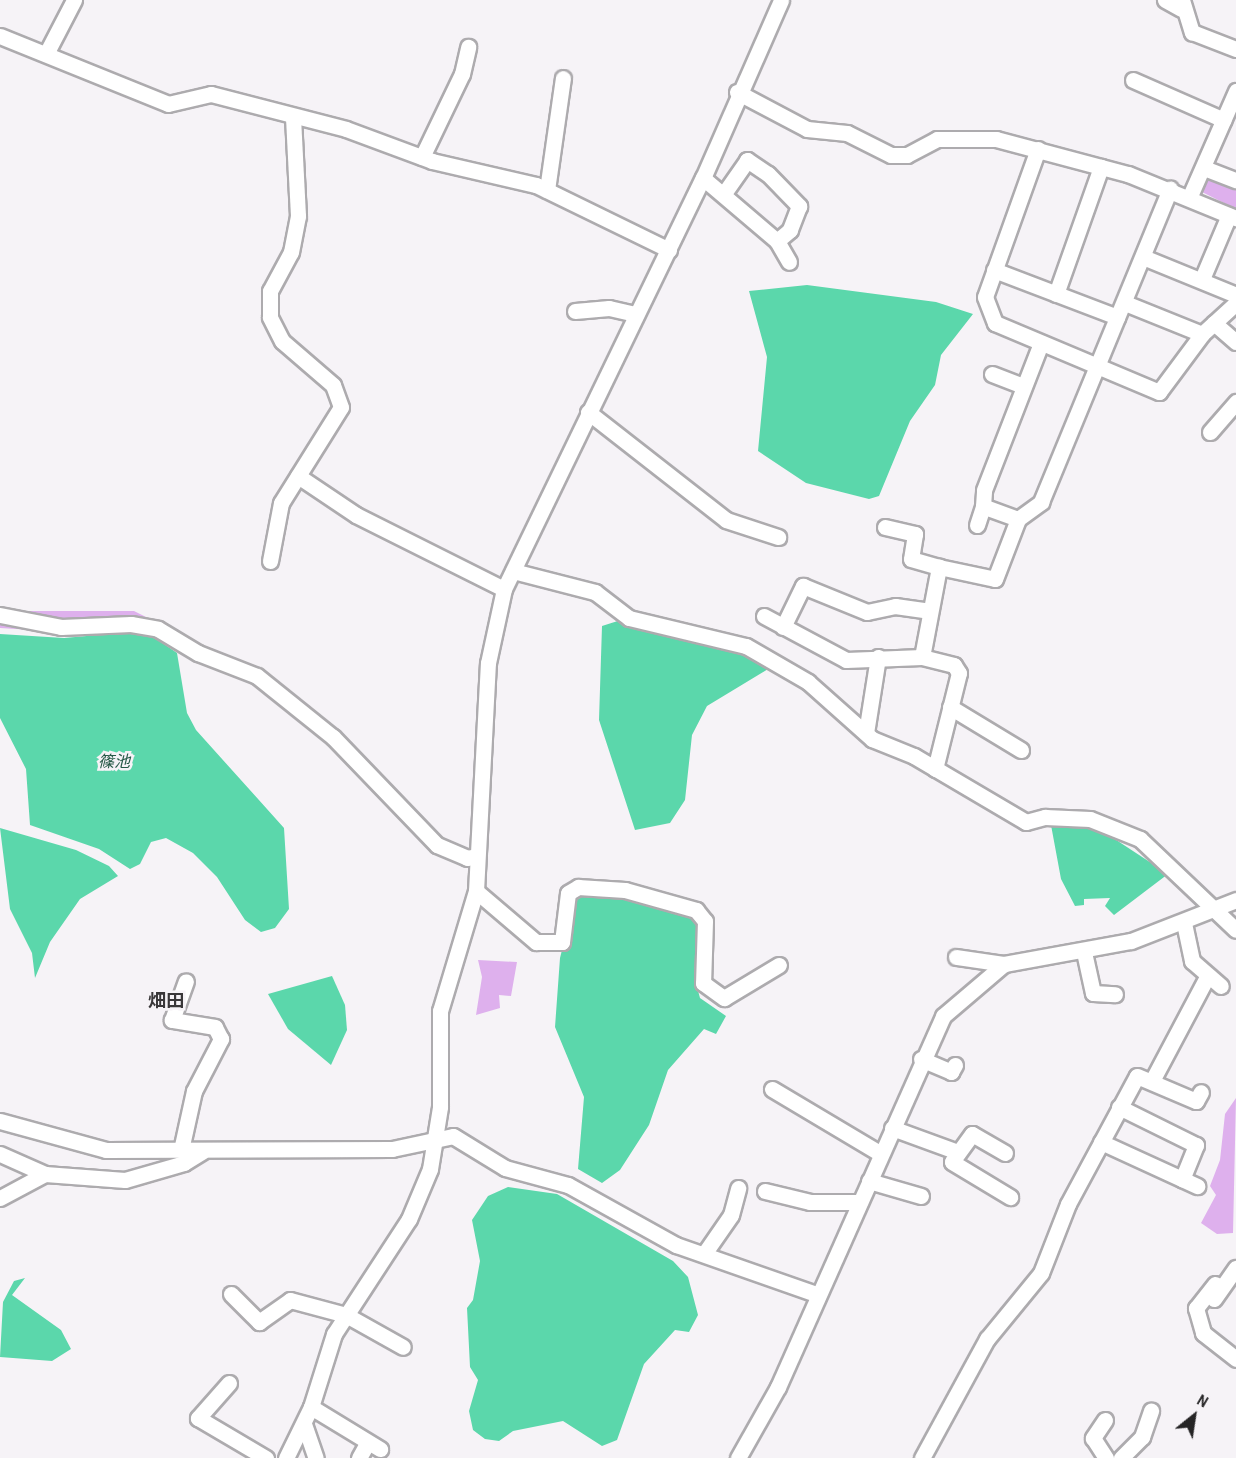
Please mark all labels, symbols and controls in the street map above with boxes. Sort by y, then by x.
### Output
water label: 篠池 [98,751,130,771]
district label: 畑田 [148,990,184,1012]
north arrow [1164,1386,1224,1446]
text: N [1193,1389,1213,1412]

